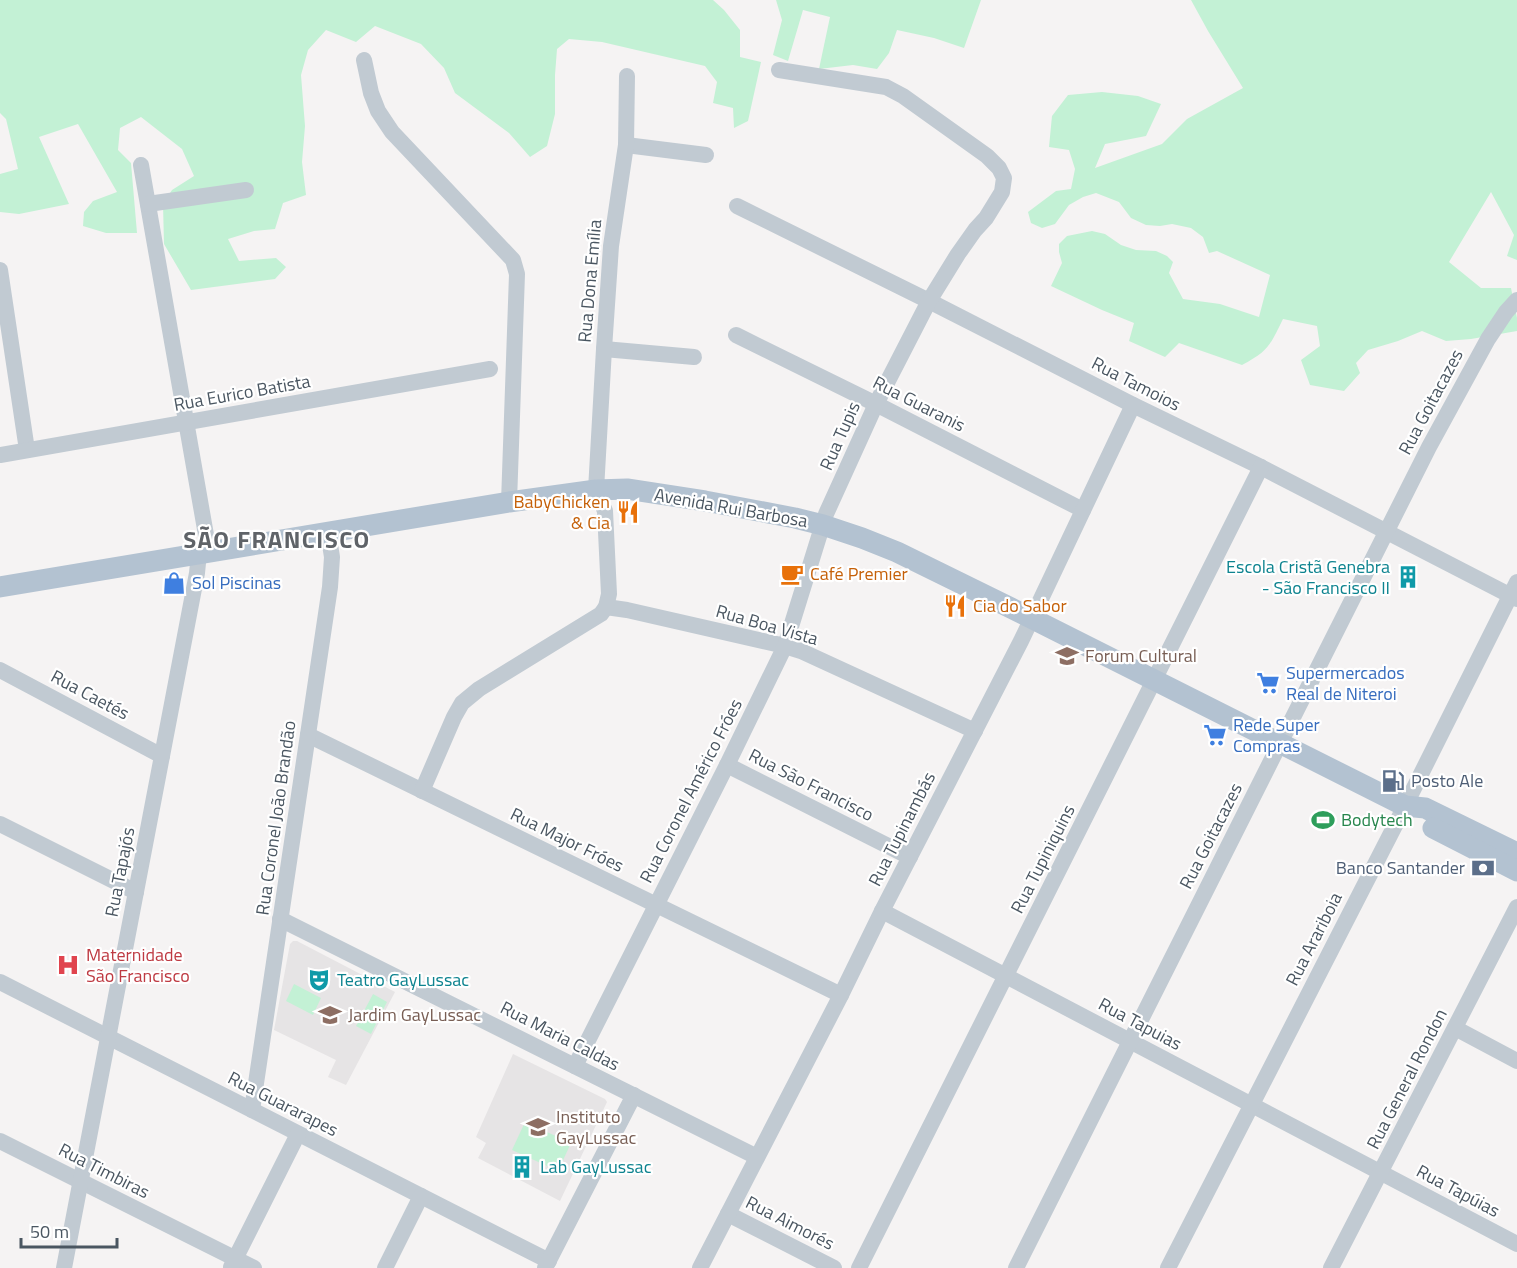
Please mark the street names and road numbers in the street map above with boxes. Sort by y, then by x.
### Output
street label: Rua Dona Emília [571,218,608,344]
street label: Rua Goitacazes [1391,344,1470,459]
street label: Rua Tamoios [1087,350,1185,418]
street label: Rua Eurico Batista [171,367,312,418]
street label: Rua Guaranis [868,369,970,438]
street label: Rua Tupis [812,397,867,475]
street label: Avenida Rui Barbosa [652,481,810,534]
street label: Rua Boa Vista [713,597,821,652]
street label: Rua Caetés [46,663,134,726]
street label: Rua Coronel Américo Fróes [632,694,749,888]
street label: Rua Coronel João Brandão [248,719,303,917]
street label: Rua São Francisco [744,741,878,828]
street label: Rua Tupinambás [861,767,942,891]
street label: Rua Goitacazes [1172,778,1249,894]
street label: Rua Major Fróes [506,800,629,879]
street label: Rua Tupiniquins [1003,800,1082,918]
street label: Rua Tapajós [98,825,141,919]
street label: Rua Arariboia [1278,887,1349,990]
street label: Rua Tapuias [1094,990,1187,1057]
street label: Rua Maria Caldas [496,994,625,1077]
street label: Rua General Rondon [1359,1004,1454,1154]
street label: Rua Guararapes [223,1064,343,1143]
street label: Rua Timbiras [54,1136,154,1205]
street label: Rua Tapúias [1412,1157,1505,1224]
street label: Rua Aimorés [741,1189,839,1256]

